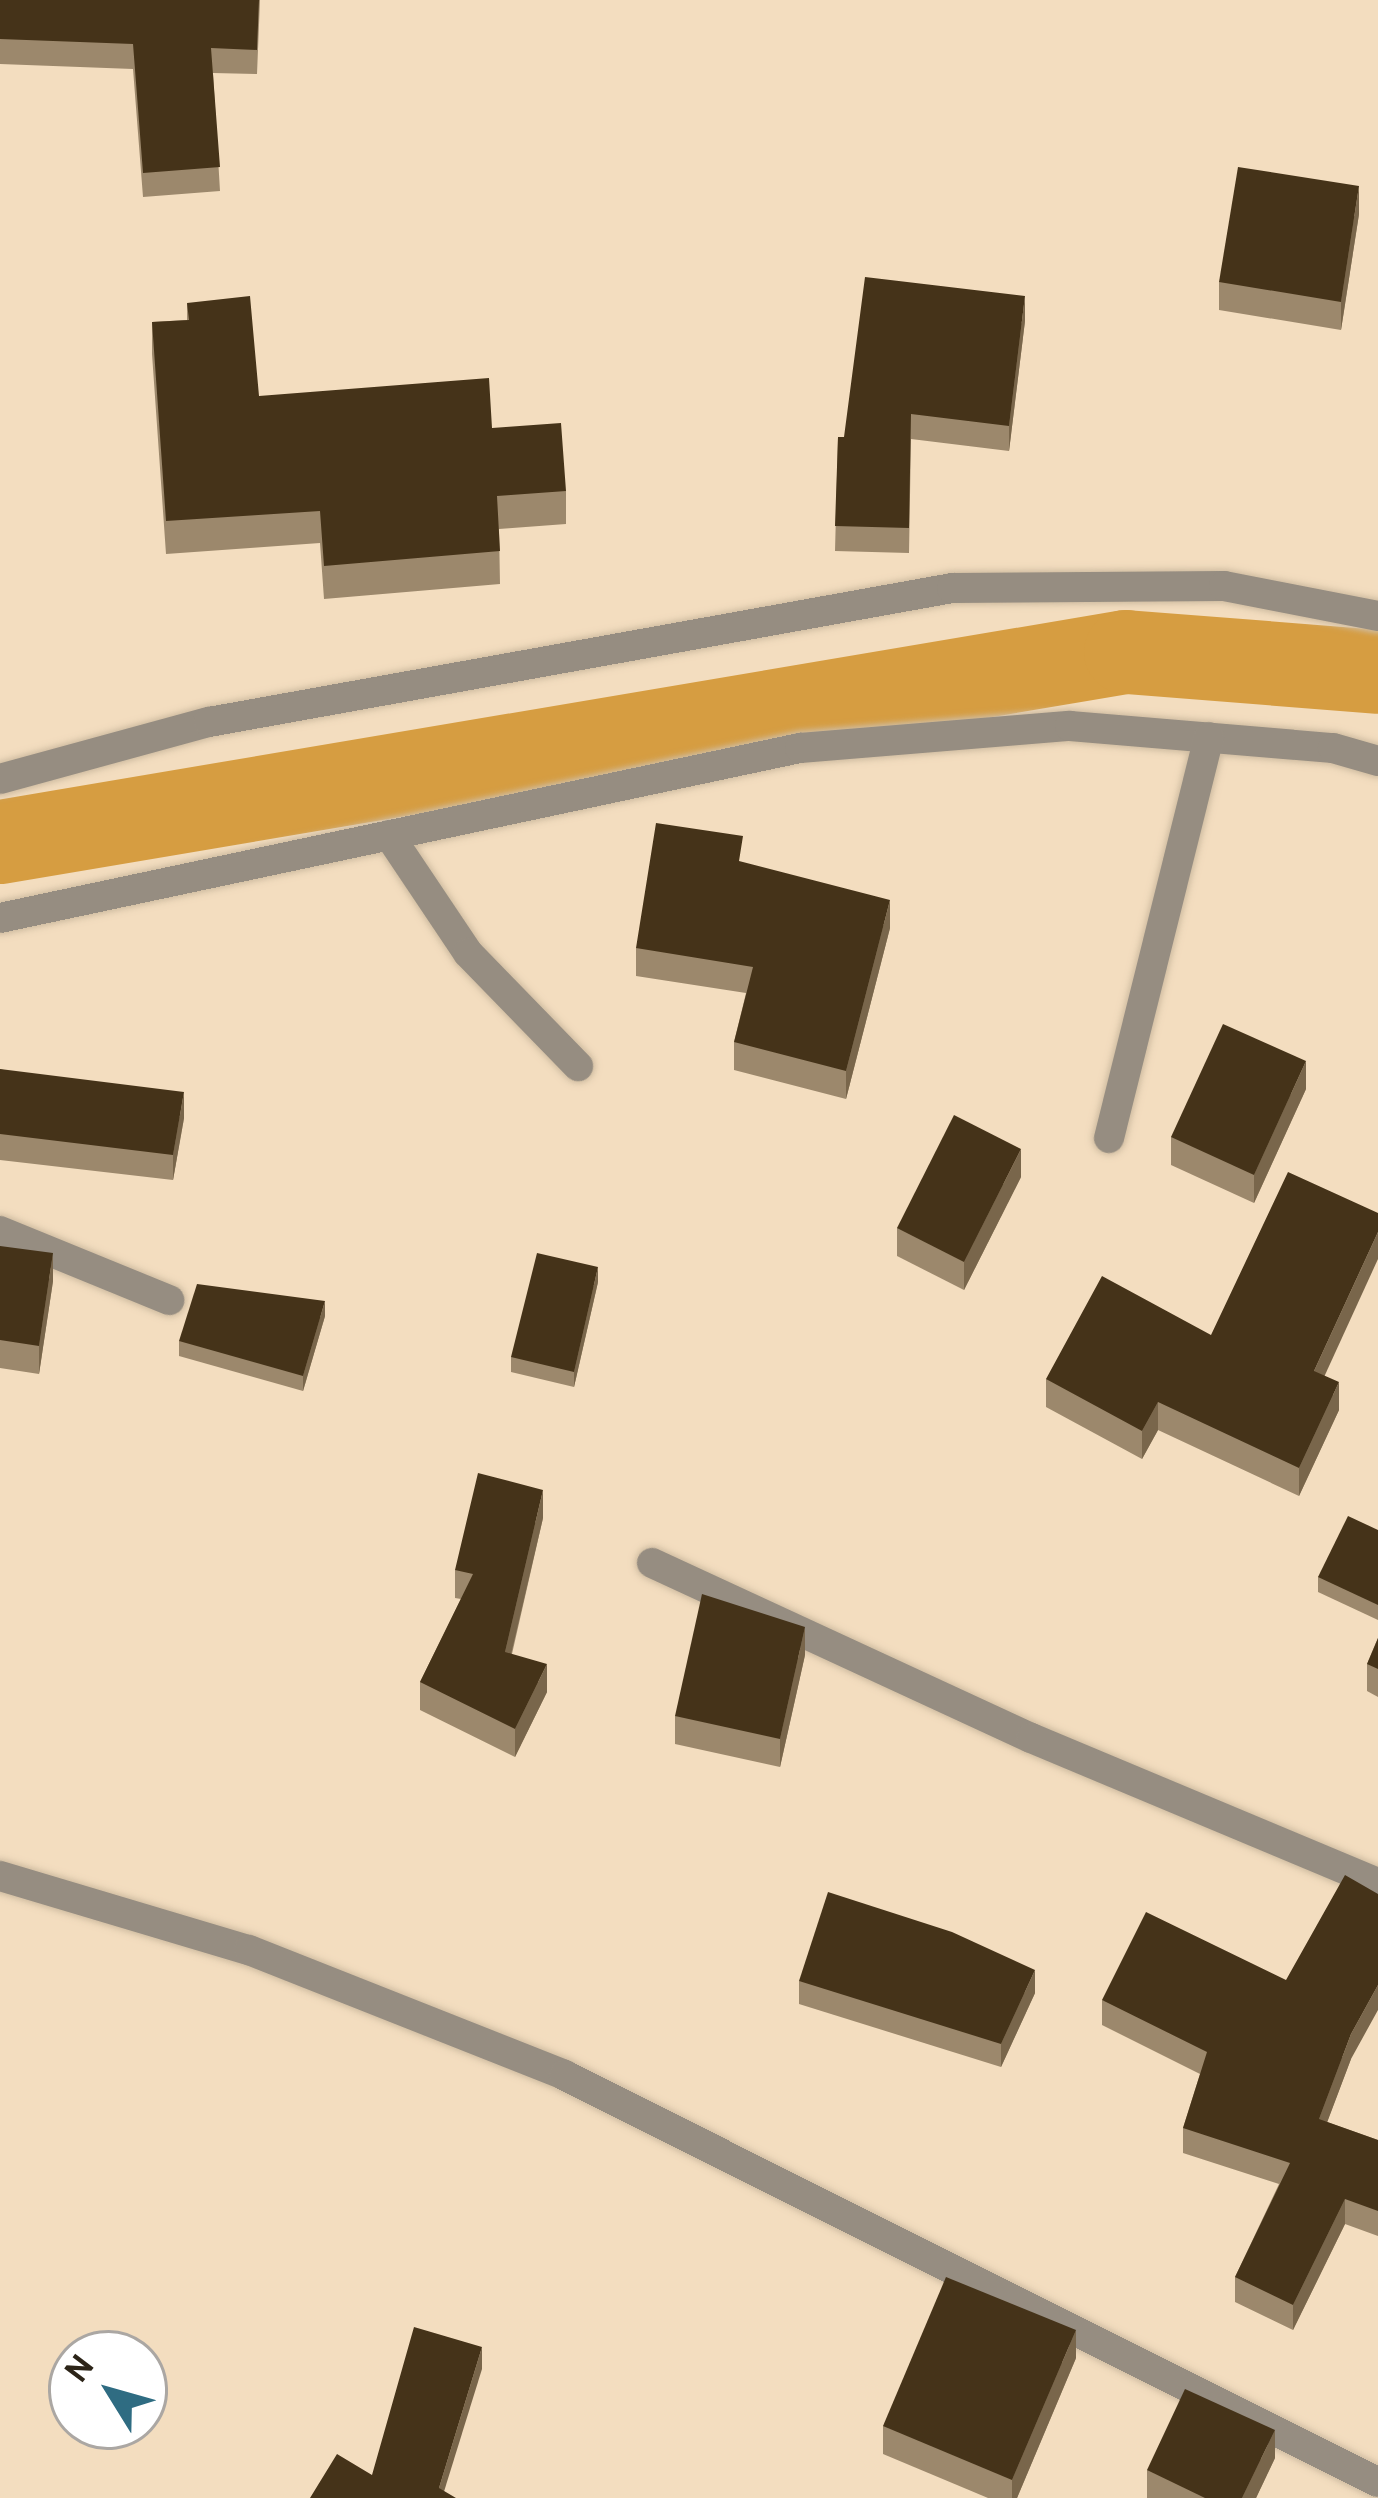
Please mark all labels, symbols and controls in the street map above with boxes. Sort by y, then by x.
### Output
north arrow [48,2330,168,2450]
text: N [58,2348,106,2392]

